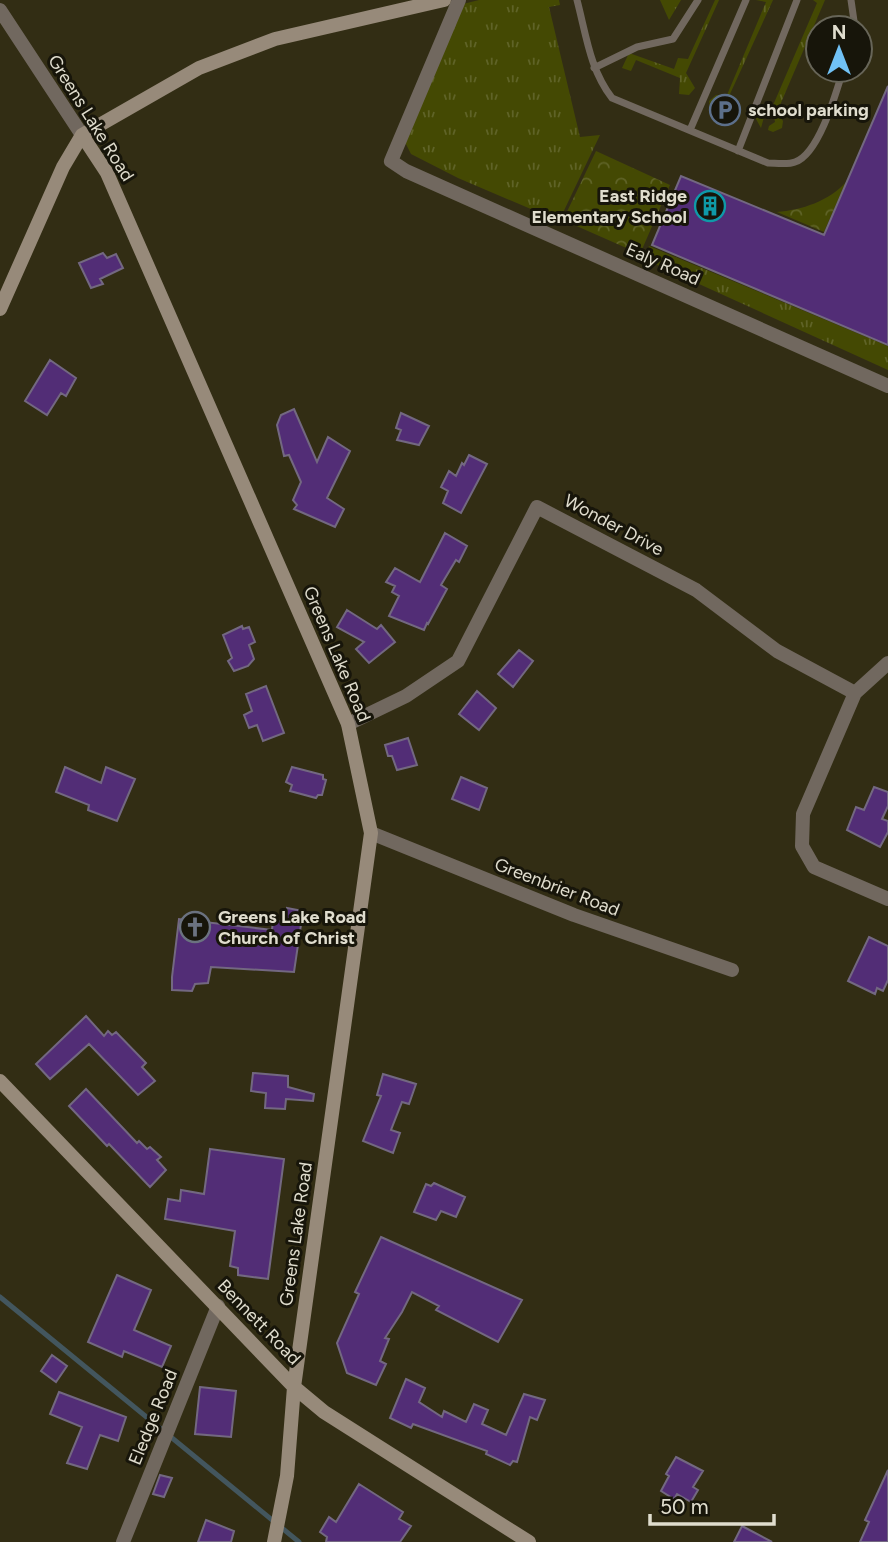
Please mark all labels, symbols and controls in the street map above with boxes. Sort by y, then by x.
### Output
north arrow [804,14,874,84]
text: N [832,21,846,44]
street label: Greens Lake Road [43,51,139,185]
parking icon: school parking [708,93,742,127]
place label: school parking [748,99,869,121]
place label: East Ridge Elementary School [532,185,687,228]
building icon: East Ridge Elementary School [693,189,727,223]
street label: Ealy Road [622,238,704,290]
street label: Wonder Drive [560,490,668,561]
street label: Greens Lake Road [299,583,375,725]
street label: Greenbrier Road [491,853,623,921]
place label: Greens Lake Road Church of Christ [218,906,366,949]
church icon: Greens Lake Road Church of Christ [178,910,212,944]
street label: Greens Lake Road [275,1161,317,1307]
street label: Bennett Road [213,1275,305,1369]
street label: Eledge Road [124,1366,182,1468]
scale bar [650,1482,774,1526]
text: 50 m [660,1494,709,1519]

